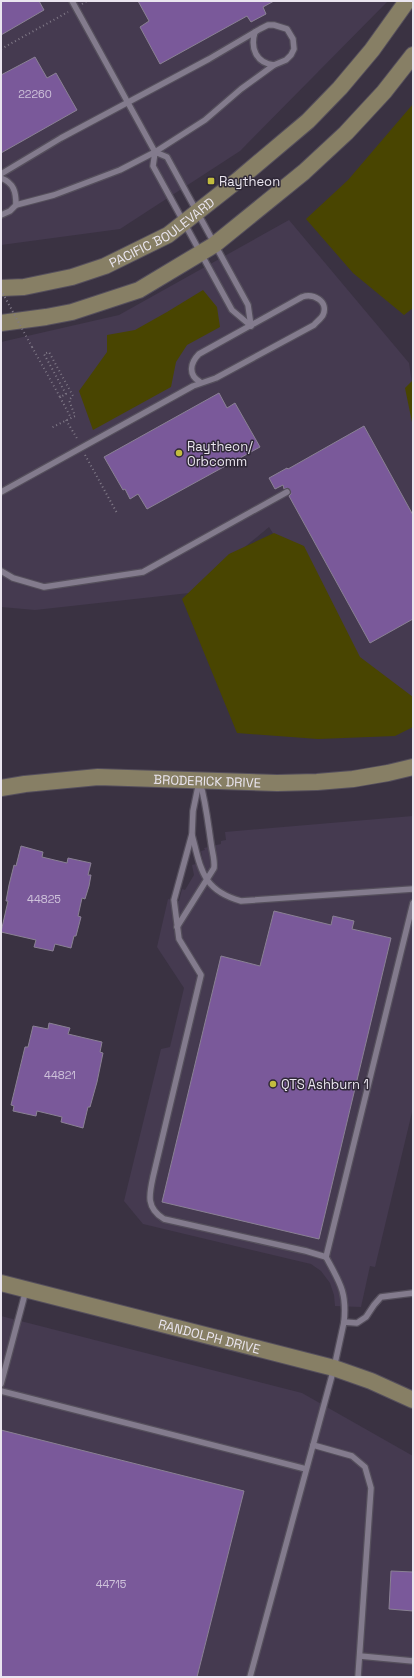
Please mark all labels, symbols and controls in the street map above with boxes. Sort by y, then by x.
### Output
house number: 22260 [18,87,52,101]
place label: Raytheon [219,173,280,190]
marker: Raytheon [206,176,216,186]
street label: PACIFIC BOULEVARD [106,194,218,272]
place label: Raytheon/ Orbcomm [187,438,253,470]
marker: Raytheon/ Orbcomm [174,448,184,458]
street label: BRODERICK DRIVE [153,771,261,791]
house number: 44825 [27,892,61,906]
house number: 44821 [44,1068,76,1082]
place label: QTS Ashburn 1 [281,1076,369,1093]
marker: QTS Ashburn 1 [268,1079,278,1089]
street label: RANDOLPH DRIVE [156,1315,262,1358]
house number: 44715 [96,1577,127,1591]

